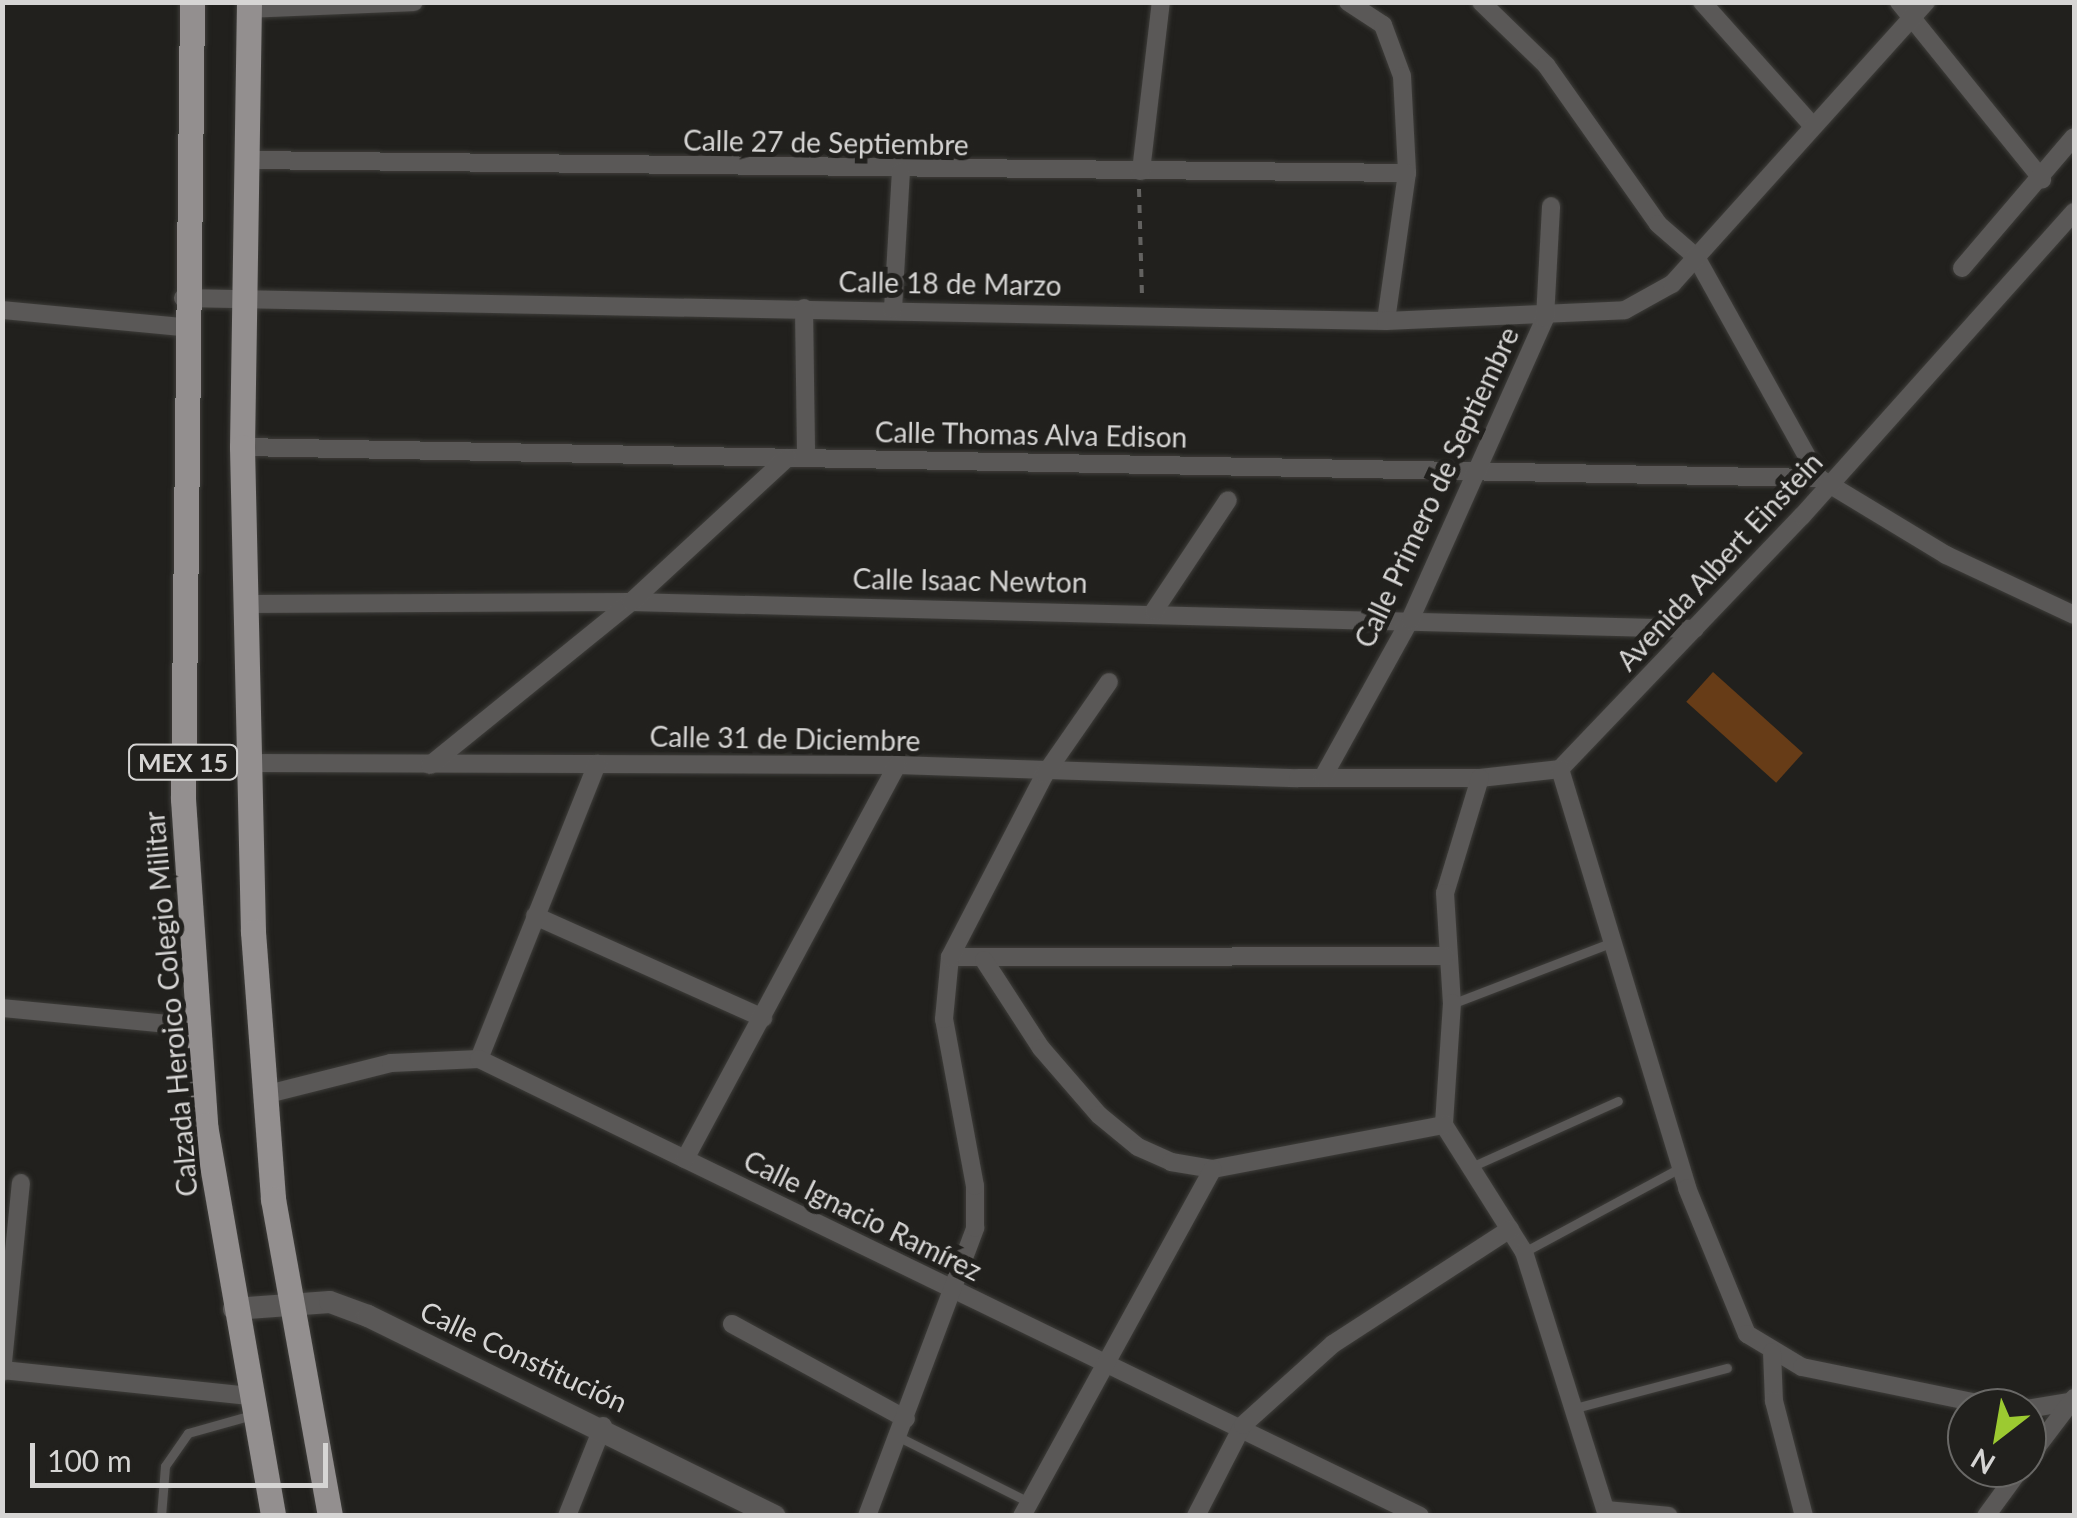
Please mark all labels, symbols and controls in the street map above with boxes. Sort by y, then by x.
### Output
street label: Calle 27 de Septiembre [683,123,969,161]
street label: Calle 18 de Marzo [838,264,1062,302]
street label: Calle Primero de Septiembre [1347,321,1525,653]
street label: Calle Thomas Alva Edison [874,414,1188,454]
street label: Avenida Albert Einstein [1609,445,1829,677]
street label: Calle Isaac Newton [852,561,1088,599]
street label: Calle 31 de Diciembre [649,719,921,757]
road number: MEX 15 [128,742,238,782]
street label: Calzada Heroico Colegio Militar [136,810,204,1198]
street label: Calle Ignacio Ramírez [739,1143,987,1287]
street label: Calle Constitución [415,1293,633,1419]
north arrow [1947,1388,2047,1488]
scale bar [35,1423,332,1485]
text: 100 m [47,1442,132,1478]
text: N [1965,1442,2001,1482]

